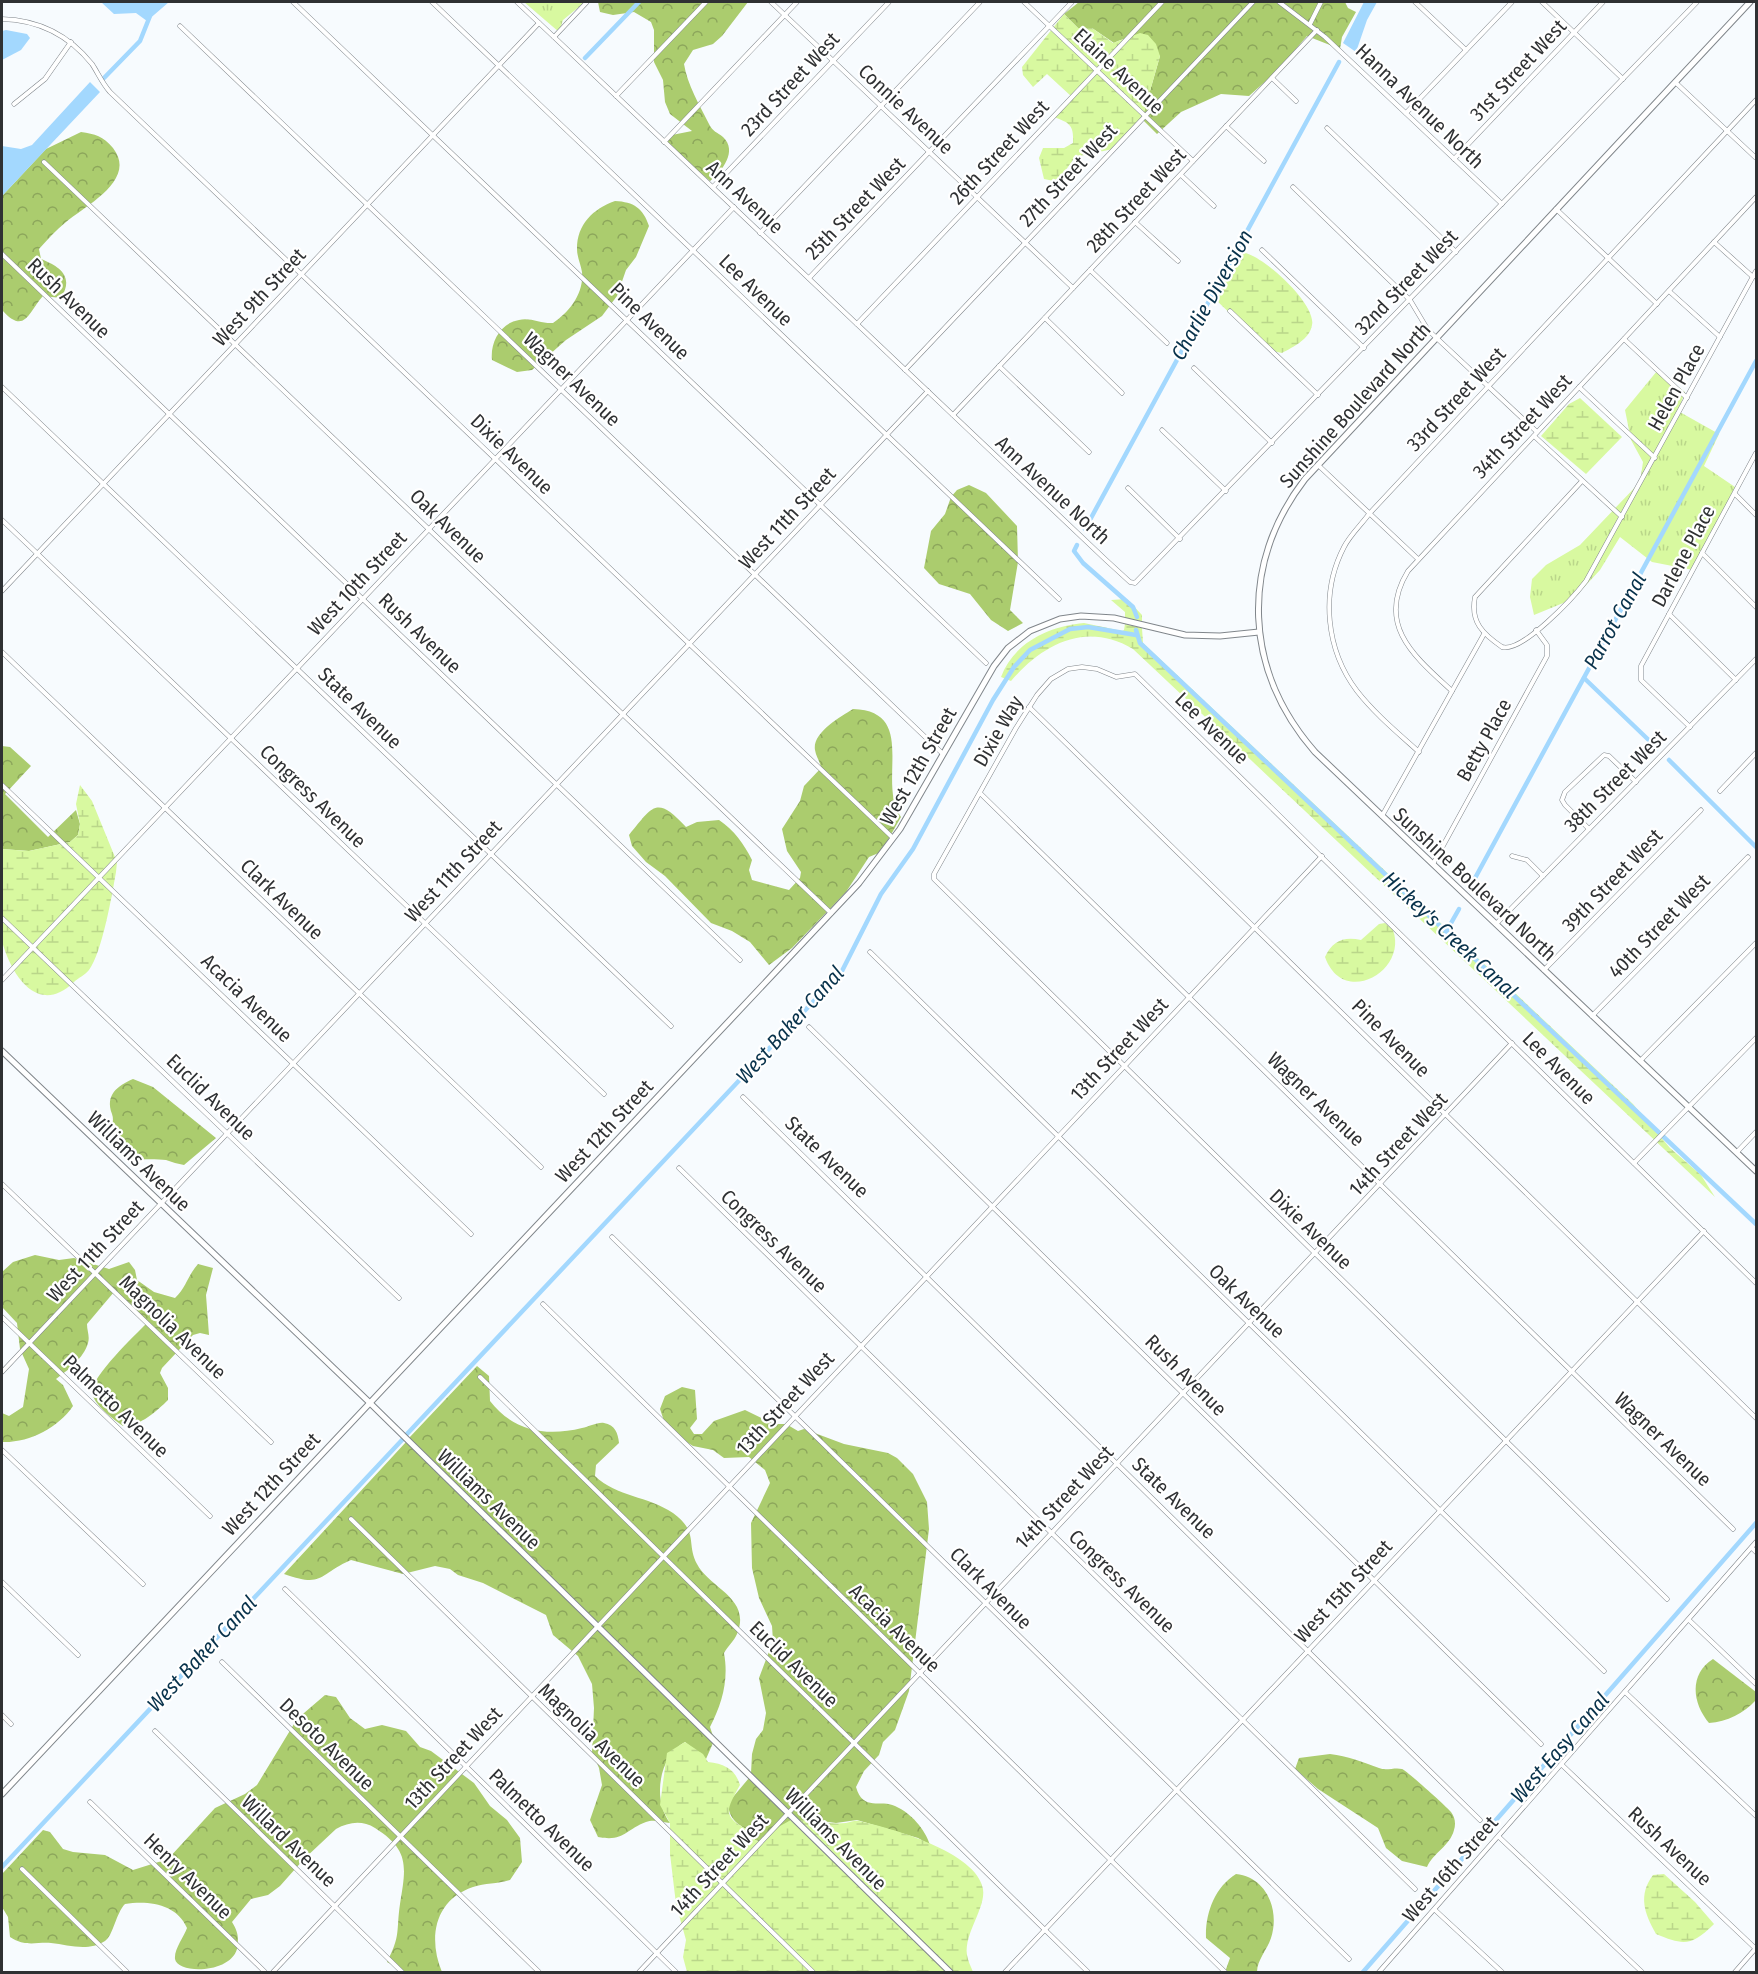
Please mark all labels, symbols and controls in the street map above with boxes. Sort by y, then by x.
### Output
street label: 31st Street West [1465,14,1571,126]
street label: Elaine Avenue [1069,23,1169,119]
street label: 23rd Street West [736,27,845,141]
street label: Hanna Avenue North [1351,39,1489,173]
street label: Connie Avenue [854,59,958,159]
street label: 26th Street West [944,94,1054,209]
street label: 27th Street West [1014,118,1122,232]
street label: 28th Street West [1081,142,1191,257]
street label: 25th Street West [800,151,910,264]
street label: Ann Avenue [702,155,788,239]
street label: 32nd Street West [1350,224,1463,340]
water label: Charlie Diversion [1165,225,1259,365]
street label: West 9th Street [208,243,311,351]
street label: Lee Avenue [714,249,798,331]
street label: Rush Avenue [23,253,115,343]
street label: Pine Avenue [605,277,695,365]
street label: Sunshine Boulevard North [1274,317,1436,493]
street label: Wagner Avenue [518,327,626,431]
street label: Helen Place [1642,339,1710,435]
street label: 33rd Street West [1402,342,1511,456]
street label: 34th Street West [1468,368,1577,483]
street label: Dixie Avenue [466,409,558,499]
street label: Ann Avenue North [991,431,1115,549]
street label: West 11th Street [734,462,841,574]
street label: Oak Avenue [405,484,491,568]
street label: Darlene Place [1646,501,1720,611]
street label: West 10th Street [303,526,412,640]
water label: Parrot Canal [1578,568,1652,674]
street label: Rush Avenue [374,588,466,678]
street label: State Avenue [313,662,407,754]
street label: Lee Avenue [1170,687,1254,769]
street label: Dixie Way [968,691,1028,771]
street label: Betty Place [1452,694,1516,786]
street label: West 12th Street [875,702,962,829]
street label: 38th Street West [1559,725,1671,837]
street label: Congress Avenue [255,739,371,853]
street label: Sunshine Boulevard North [1389,802,1561,966]
street label: West 11th Street [400,815,507,927]
street label: 39th Street West [1557,823,1667,937]
street label: Clark Avenue [236,854,328,944]
water label: Hickey's Creek Canal [1377,866,1523,1004]
street label: 40th Street West [1603,869,1715,983]
street label: Acacia Avenue [197,949,297,1047]
water label: West Baker Canal [730,961,850,1089]
street label: 13th Street West [1065,992,1173,1106]
street label: Pine Avenue [1347,994,1435,1082]
street label: Lee Avenue [1518,1027,1600,1109]
street label: Wagner Avenue [1262,1047,1370,1151]
street label: Euclid Avenue [162,1049,260,1145]
street label: West 12th Street [550,1074,658,1187]
street label: 14th Street West [1344,1087,1452,1201]
street label: Williams Avenue [82,1106,196,1216]
street label: State Avenue [780,1111,874,1203]
street label: Congress Avenue [716,1184,832,1298]
street label: Dixie Avenue [1265,1184,1357,1274]
street label: West 11th Street [42,1195,149,1307]
street label: Oak Avenue [1204,1259,1290,1343]
street label: Magnolia Avenue [115,1270,231,1384]
street label: Rush Avenue [1140,1329,1232,1421]
street label: 13th Street West [731,1346,839,1460]
street label: Palmetto Avenue [58,1350,174,1462]
street label: Wagner Avenue [1609,1387,1717,1491]
street label: West 12th Street [217,1427,325,1540]
street label: 14th Street West [1010,1440,1118,1554]
street label: Williams Avenue [432,1444,546,1554]
street label: State Avenue [1127,1452,1221,1544]
street label: Congress Avenue [1064,1524,1180,1638]
street label: West 15th Street [1289,1534,1397,1648]
street label: Clark Avenue [945,1542,1037,1634]
street label: Acacia Avenue [845,1579,945,1677]
water label: West Baker Canal [142,1591,262,1717]
street label: Euclid Avenue [745,1616,843,1712]
street label: Magnolia Avenue [534,1678,650,1792]
water label: West Easy Canal [1505,1688,1615,1808]
street label: Desoto Avenue [275,1693,379,1795]
street label: 13th Street West [399,1701,507,1815]
street label: Palmetto Avenue [484,1764,600,1876]
street label: Williams Avenue [780,1783,892,1895]
street label: Willard Avenue [237,1790,341,1892]
street label: Rush Avenue [1623,1801,1717,1891]
street label: 14th Street West [665,1808,773,1922]
street label: West 16th Street [1397,1811,1503,1927]
street label: Henry Avenue [139,1828,237,1924]

